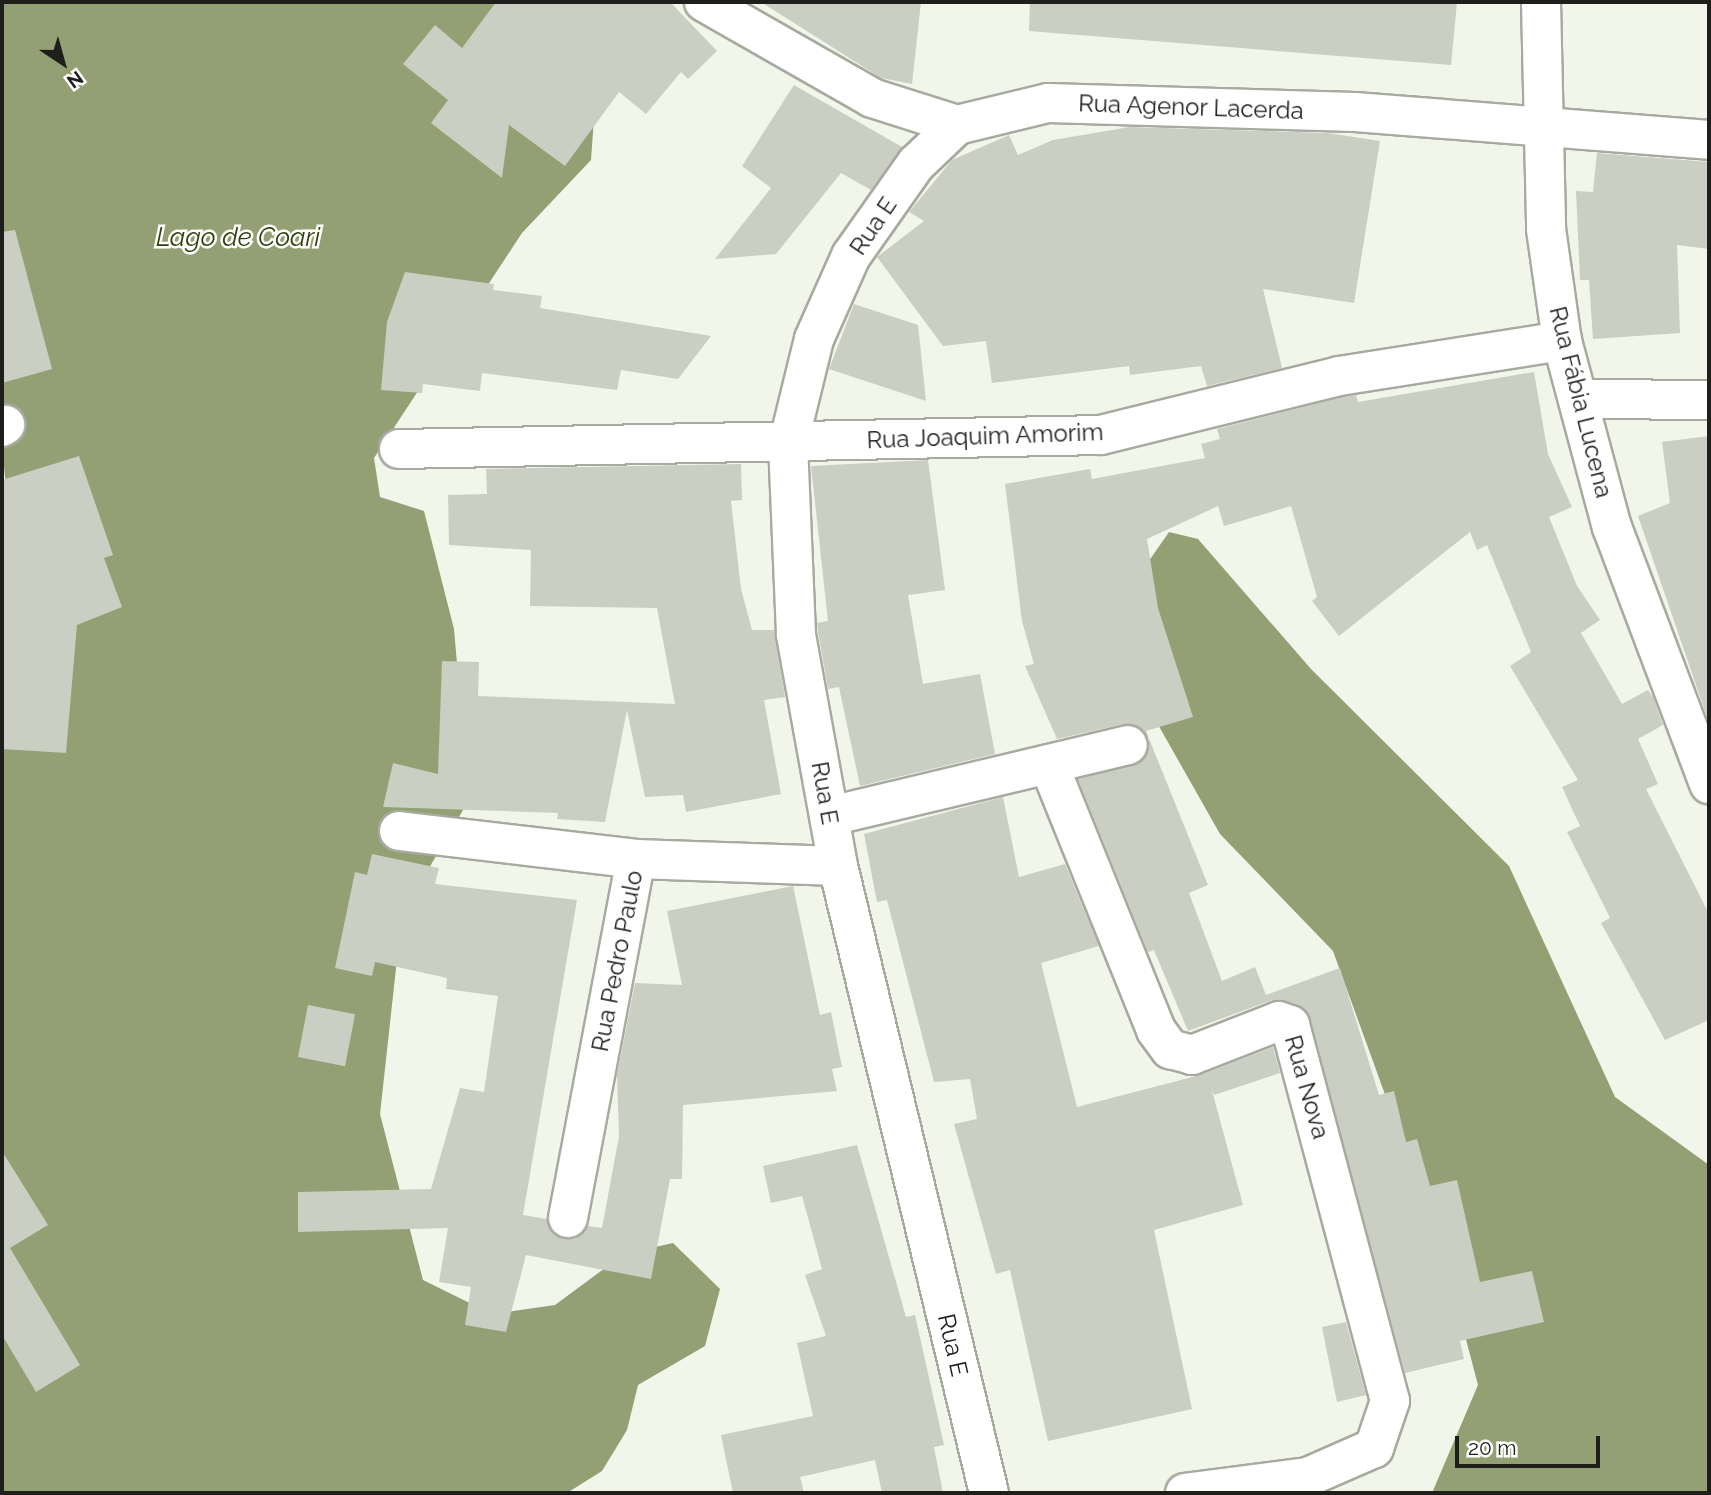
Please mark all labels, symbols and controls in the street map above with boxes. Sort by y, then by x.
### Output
north arrow [28,28,98,98]
text: N [63,67,88,93]
street label: Rua Agenor Lacerda [1077,89,1305,125]
street label: Rua E [843,192,903,260]
water label: Lago de Coari [156,222,320,254]
street label: Rua Fábia Lucena [1543,303,1619,501]
street label: Rua Joaquim Amorim [865,417,1105,455]
street label: Rua E [805,759,845,827]
street label: Rua Pedro Paulo [585,868,649,1054]
street label: Rua Nova [1278,1032,1336,1142]
street label: Rua E [932,1311,974,1379]
scale bar [1459,1422,1604,1466]
text: 20 m [1468,1435,1516,1460]

